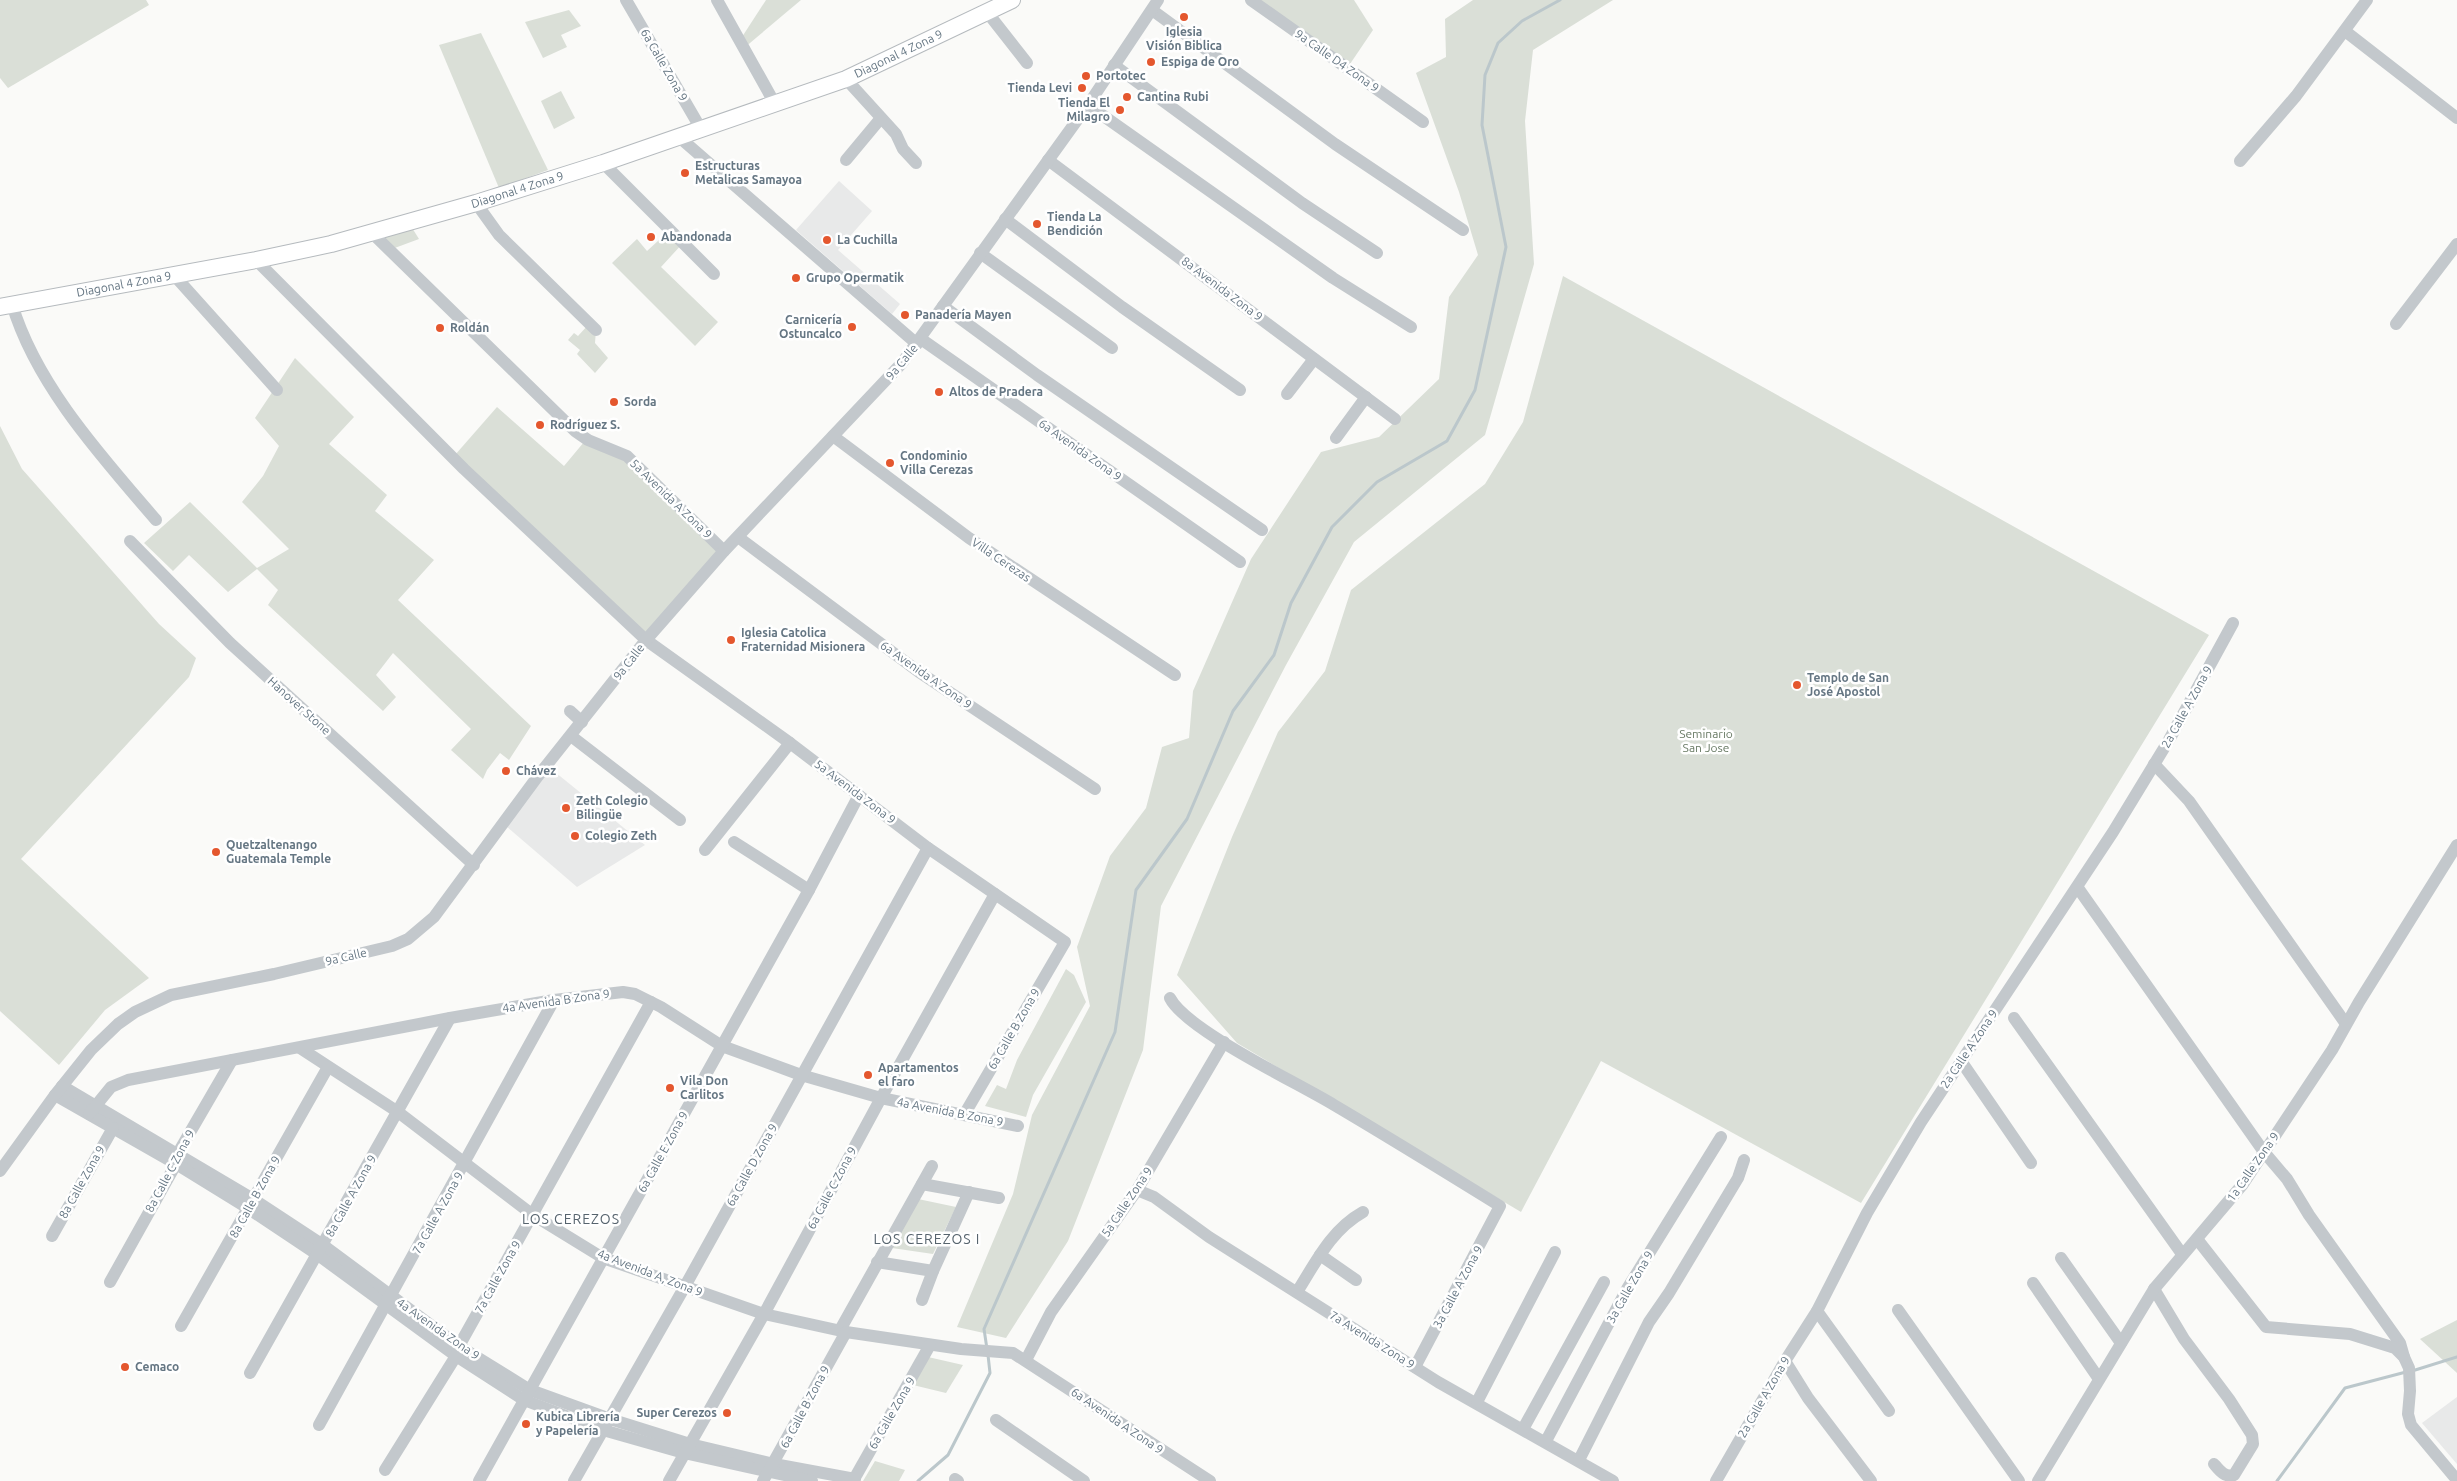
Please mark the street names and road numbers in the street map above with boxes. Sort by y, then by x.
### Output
street label: 6a Calle Zona 9 [639,26,690,103]
street label: Diagonal 4 Zona 9 [852,27,944,80]
street label: 9a Calle D4 Zona 9 [1293,27,1382,94]
street label: Diagonal 4 Zona 9 [469,169,565,210]
street label: 8a Avenida Zona 9 [1179,254,1265,323]
street label: Diagonal 4 Zona 9 [75,269,172,299]
street label: 9a Calle [883,341,920,382]
street label: 6a Avenida Zona 9 [1037,416,1124,483]
street label: 5a Avenida A Zona 9 [628,456,715,541]
street label: Villa Cerezas [969,535,1033,584]
street label: 6a Avenida A Zona 9 [878,638,974,711]
street label: 9a Calle [611,641,647,682]
street label: 2a Calle A Zona 9 [2159,664,2214,750]
street label: Hanover Stone [265,674,333,737]
street label: 5a Avenida Zona 9 [812,757,898,826]
street label: 9a Calle [324,945,368,968]
street label: 6a Calle B Zona 9 [985,986,1042,1072]
street label: 4a Avenida B Zona 9 [501,987,610,1014]
street label: 2a Calle A Zona 9 [1938,1007,2000,1090]
street label: 4a Avenida B Zona 9 [896,1095,1004,1128]
street label: 6a Calle E Zona 9 [635,1109,690,1195]
street label: 6a Calle D Zona 9 [723,1121,780,1208]
street label: 8a Calle C Zona 9 [142,1127,197,1214]
street label: 1a Calle Zona 9 [2224,1130,2281,1204]
street label: 8a Calle Zona 9 [56,1143,107,1220]
street label: 6a Calle C Zona 9 [804,1144,859,1231]
street label: 8a Calle A Zona 9 [323,1153,378,1239]
street label: 8a Calle B Zona 9 [227,1154,282,1240]
street label: 5a Calle Zona 9 [1099,1164,1155,1239]
street label: 7a Calle A Zona 9 [410,1170,465,1256]
street label: 7a Calle Zona 9 [472,1238,523,1315]
street label: 3a Calle A Zona 9 [1430,1243,1485,1330]
street label: 4a Avenida A, Zona 9 [596,1246,705,1299]
street label: 3a Calle Zona 9 [1604,1248,1655,1325]
street label: 4a Avenida Zona 9 [395,1295,482,1362]
street label: 7a Avenida Zona 9 [1327,1308,1417,1371]
street label: 2a Calle A Zona 9 [1735,1354,1792,1440]
street label: 6a Calle B Zona 9 [777,1363,832,1450]
street label: 6a Calle Zona 9 [866,1374,917,1451]
street label: 6a Avenida A Zona 9 [1069,1385,1166,1456]

